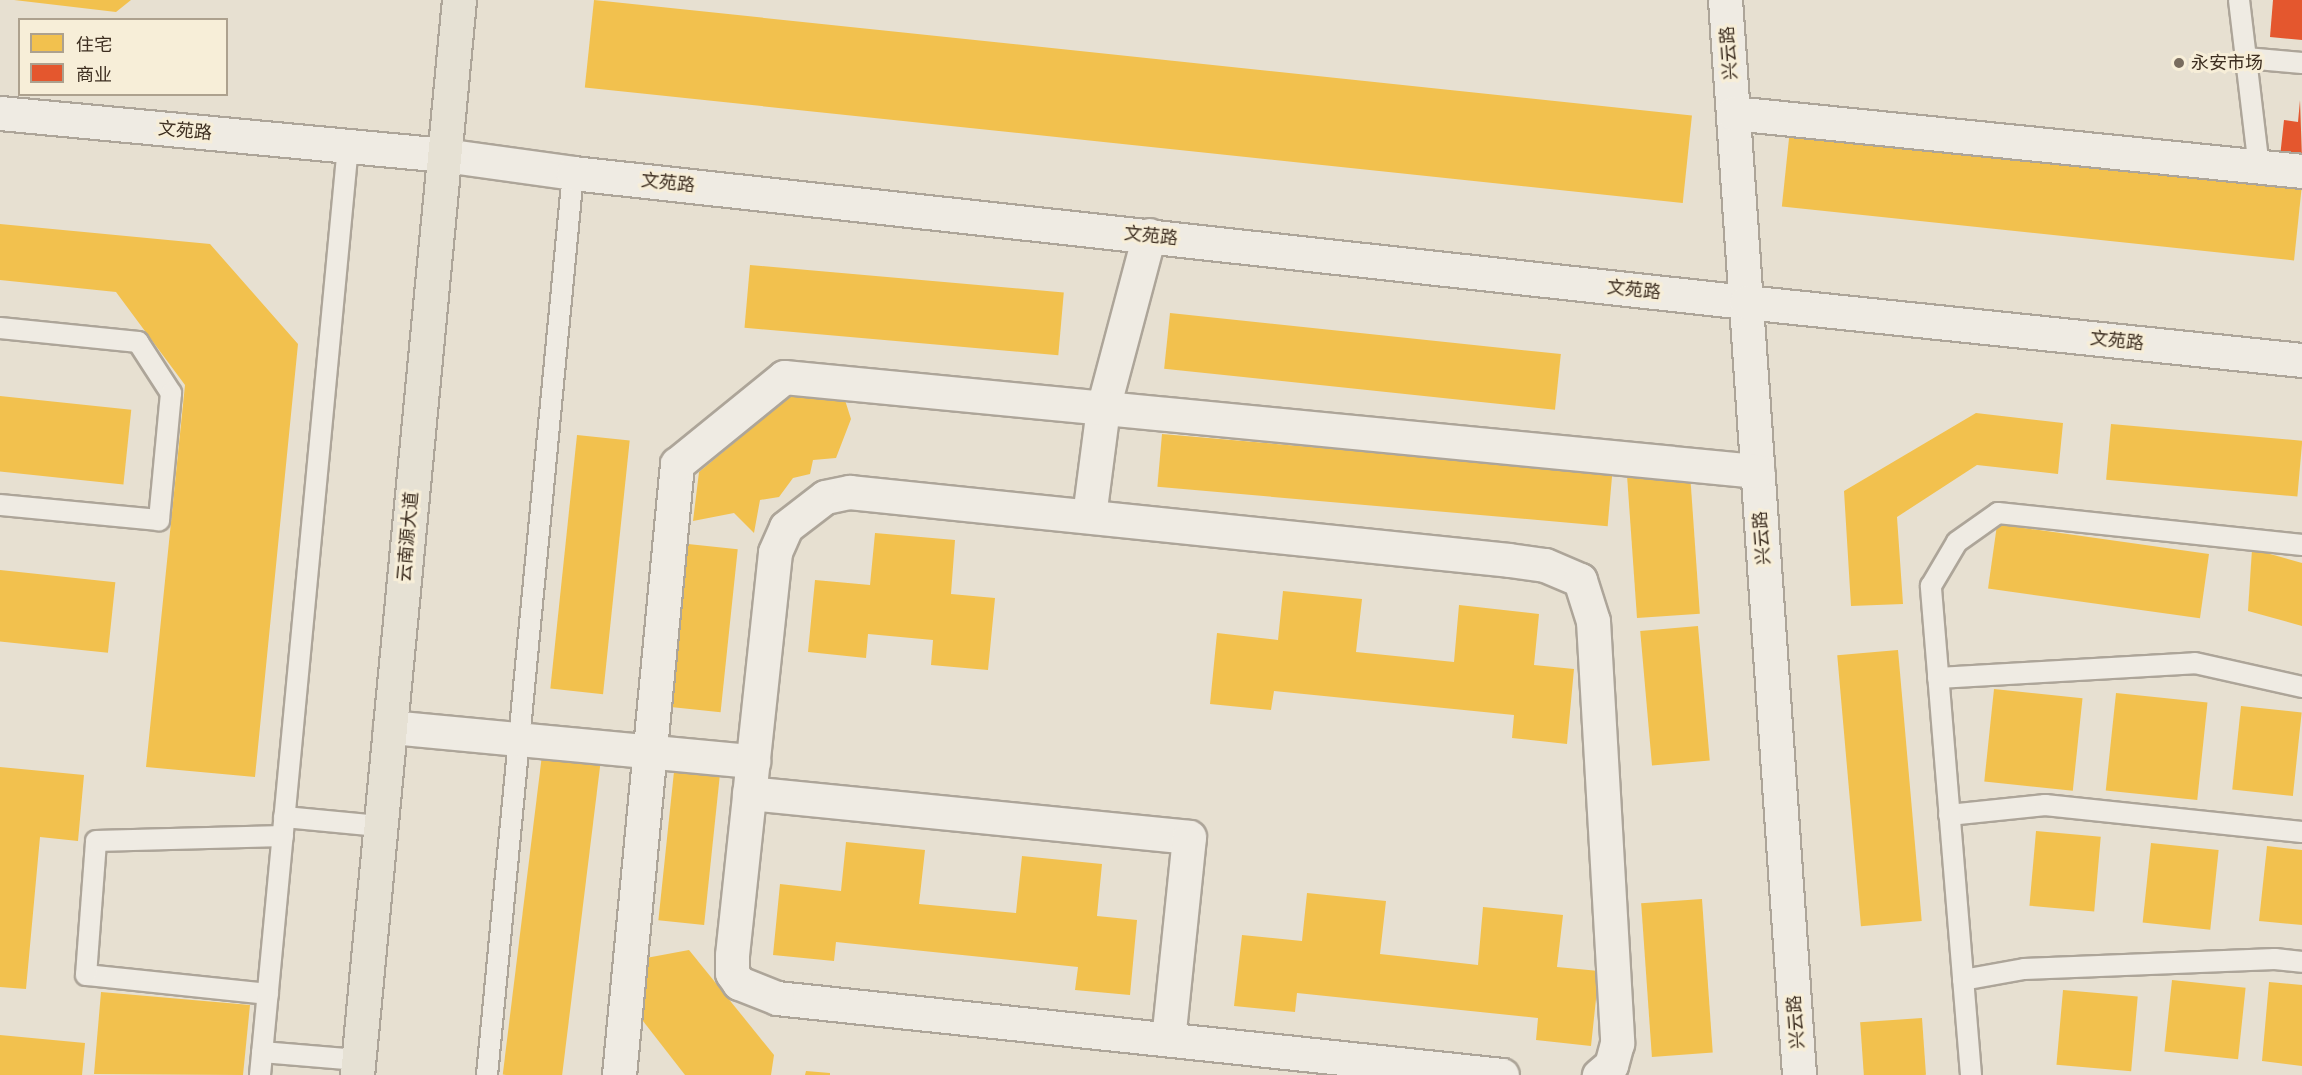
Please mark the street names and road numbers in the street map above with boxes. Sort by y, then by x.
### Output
street label: 兴云路 [1716,25,1742,81]
street label: 文苑路 [157,118,213,144]
street label: 文苑路 [640,169,696,197]
street label: 文苑路 [1123,222,1179,250]
street label: 文苑路 [1606,276,1662,304]
street label: 文苑路 [2089,327,2145,355]
street label: 云南源大道 [393,491,423,583]
street label: 兴云路 [1749,510,1775,566]
street label: 兴云路 [1783,994,1809,1050]

